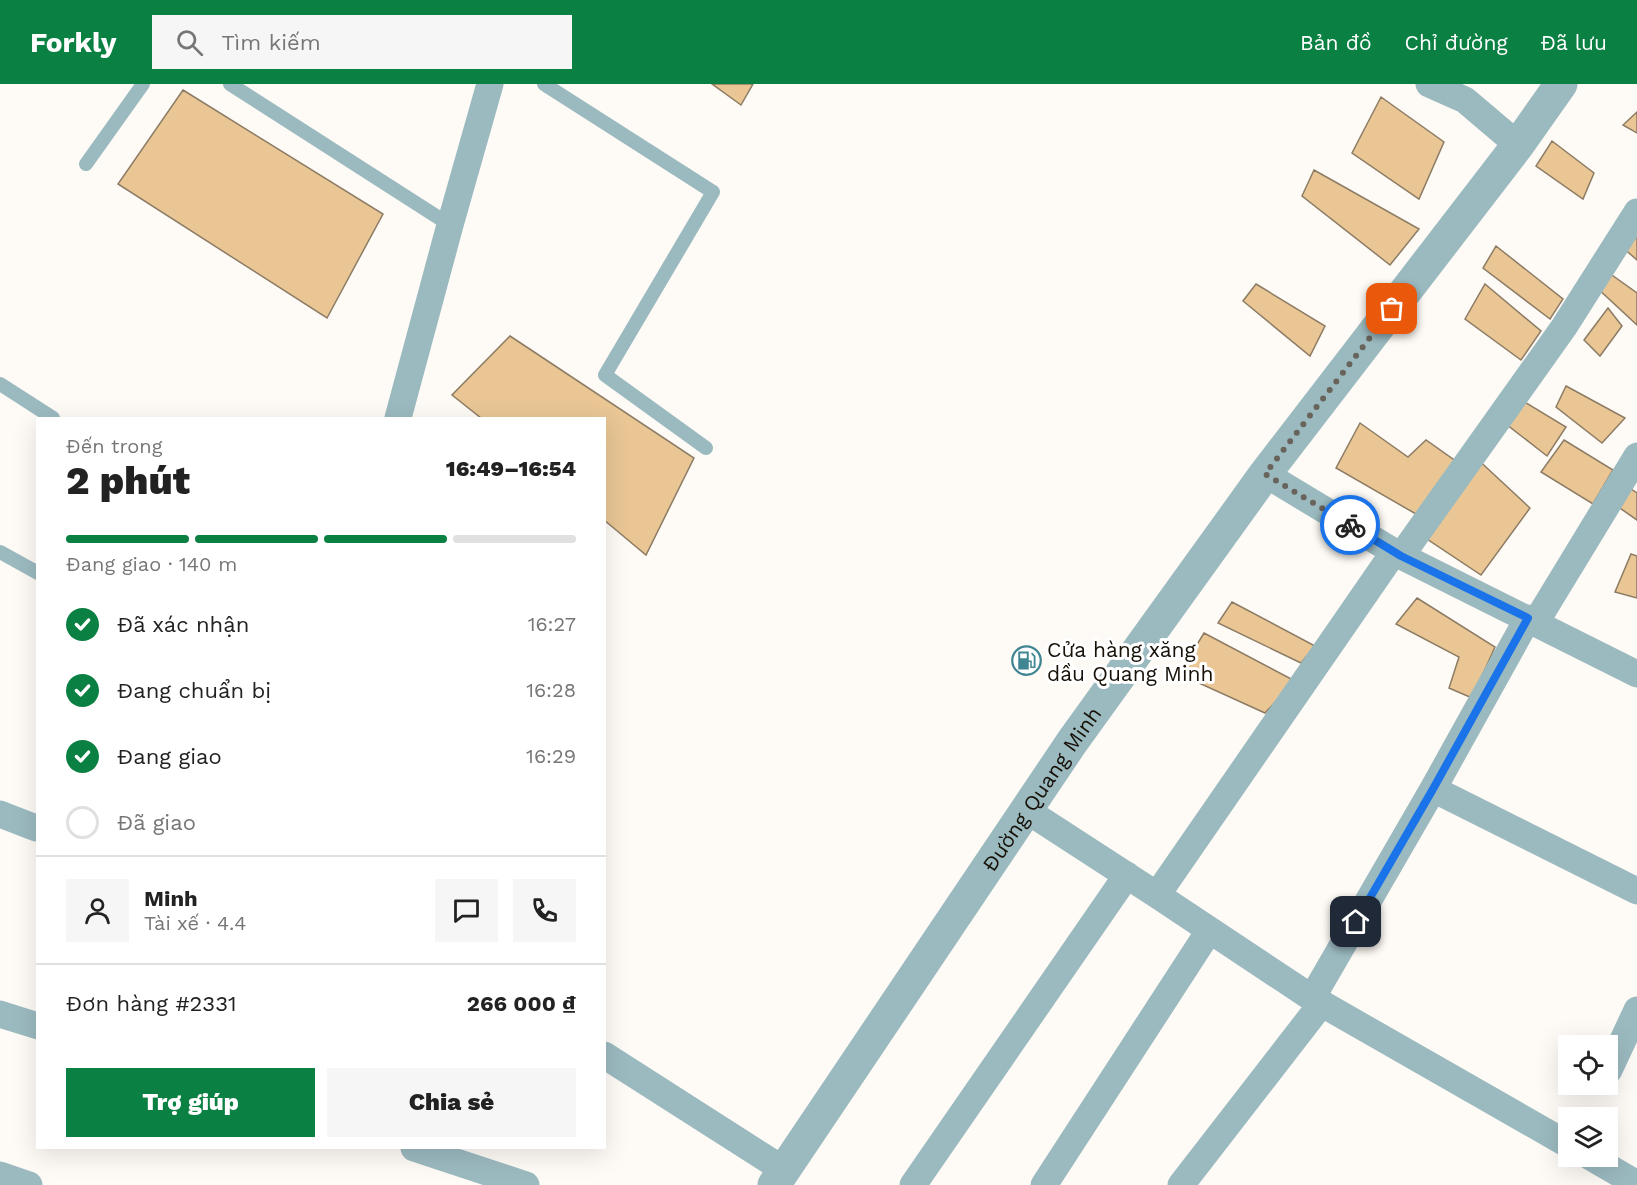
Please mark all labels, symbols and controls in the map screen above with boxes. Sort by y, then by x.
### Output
search box [152,15,572,69]
text: Forkly [30,26,116,59]
icon: search [173,26,206,59]
text: Tìm kiếm [221,30,321,55]
text: Bản đồ [1300,30,1372,55]
text: Chỉ đường [1405,30,1508,55]
text: Đã lưu [1541,30,1607,55]
pin [1366,283,1417,334]
icon: bag [1375,292,1408,325]
text: Đến trong [66,434,162,458]
text: 16:49–16:54 [446,456,576,481]
text: 2 phút [66,458,190,503]
courier [1320,495,1380,555]
icon: bike [1334,509,1367,542]
text: Đang giao · 140 m [66,552,237,576]
icon: check [66,608,99,641]
text: Đã xác nhận [117,612,249,637]
text: 16:27 [528,612,576,636]
place label: Cửa hàng xăng dầu Quang Minh [1047,637,1214,686]
fuel station icon: Cửa hàng xăng dầu Quang Minh [1010,645,1042,677]
icon: check [66,674,99,707]
text: Đang chuẩn bị [117,678,271,703]
text: 16:28 [526,678,576,702]
street label: Đường Quang Minh [976,701,1106,876]
icon: check [66,740,99,773]
text: Đang giao [117,744,222,769]
text: 16:29 [526,744,576,768]
text: Đã giao [117,810,196,835]
button: person [66,879,129,942]
button: chat [435,879,498,942]
button: phone [513,879,576,942]
text: Minh [144,886,198,911]
pin [1330,896,1381,947]
icon: home [1339,905,1372,938]
text: Tài xế · 4.4 [144,911,246,935]
text: Đơn hàng #2331 [66,991,237,1016]
text: 266 000 ₫ [467,991,576,1016]
map controls [1558,1035,1618,1167]
button: locate [1558,1035,1618,1095]
button: Trợ giúp [66,1068,315,1137]
button: Chia sẻ [327,1068,576,1137]
button: layers [1558,1107,1618,1167]

